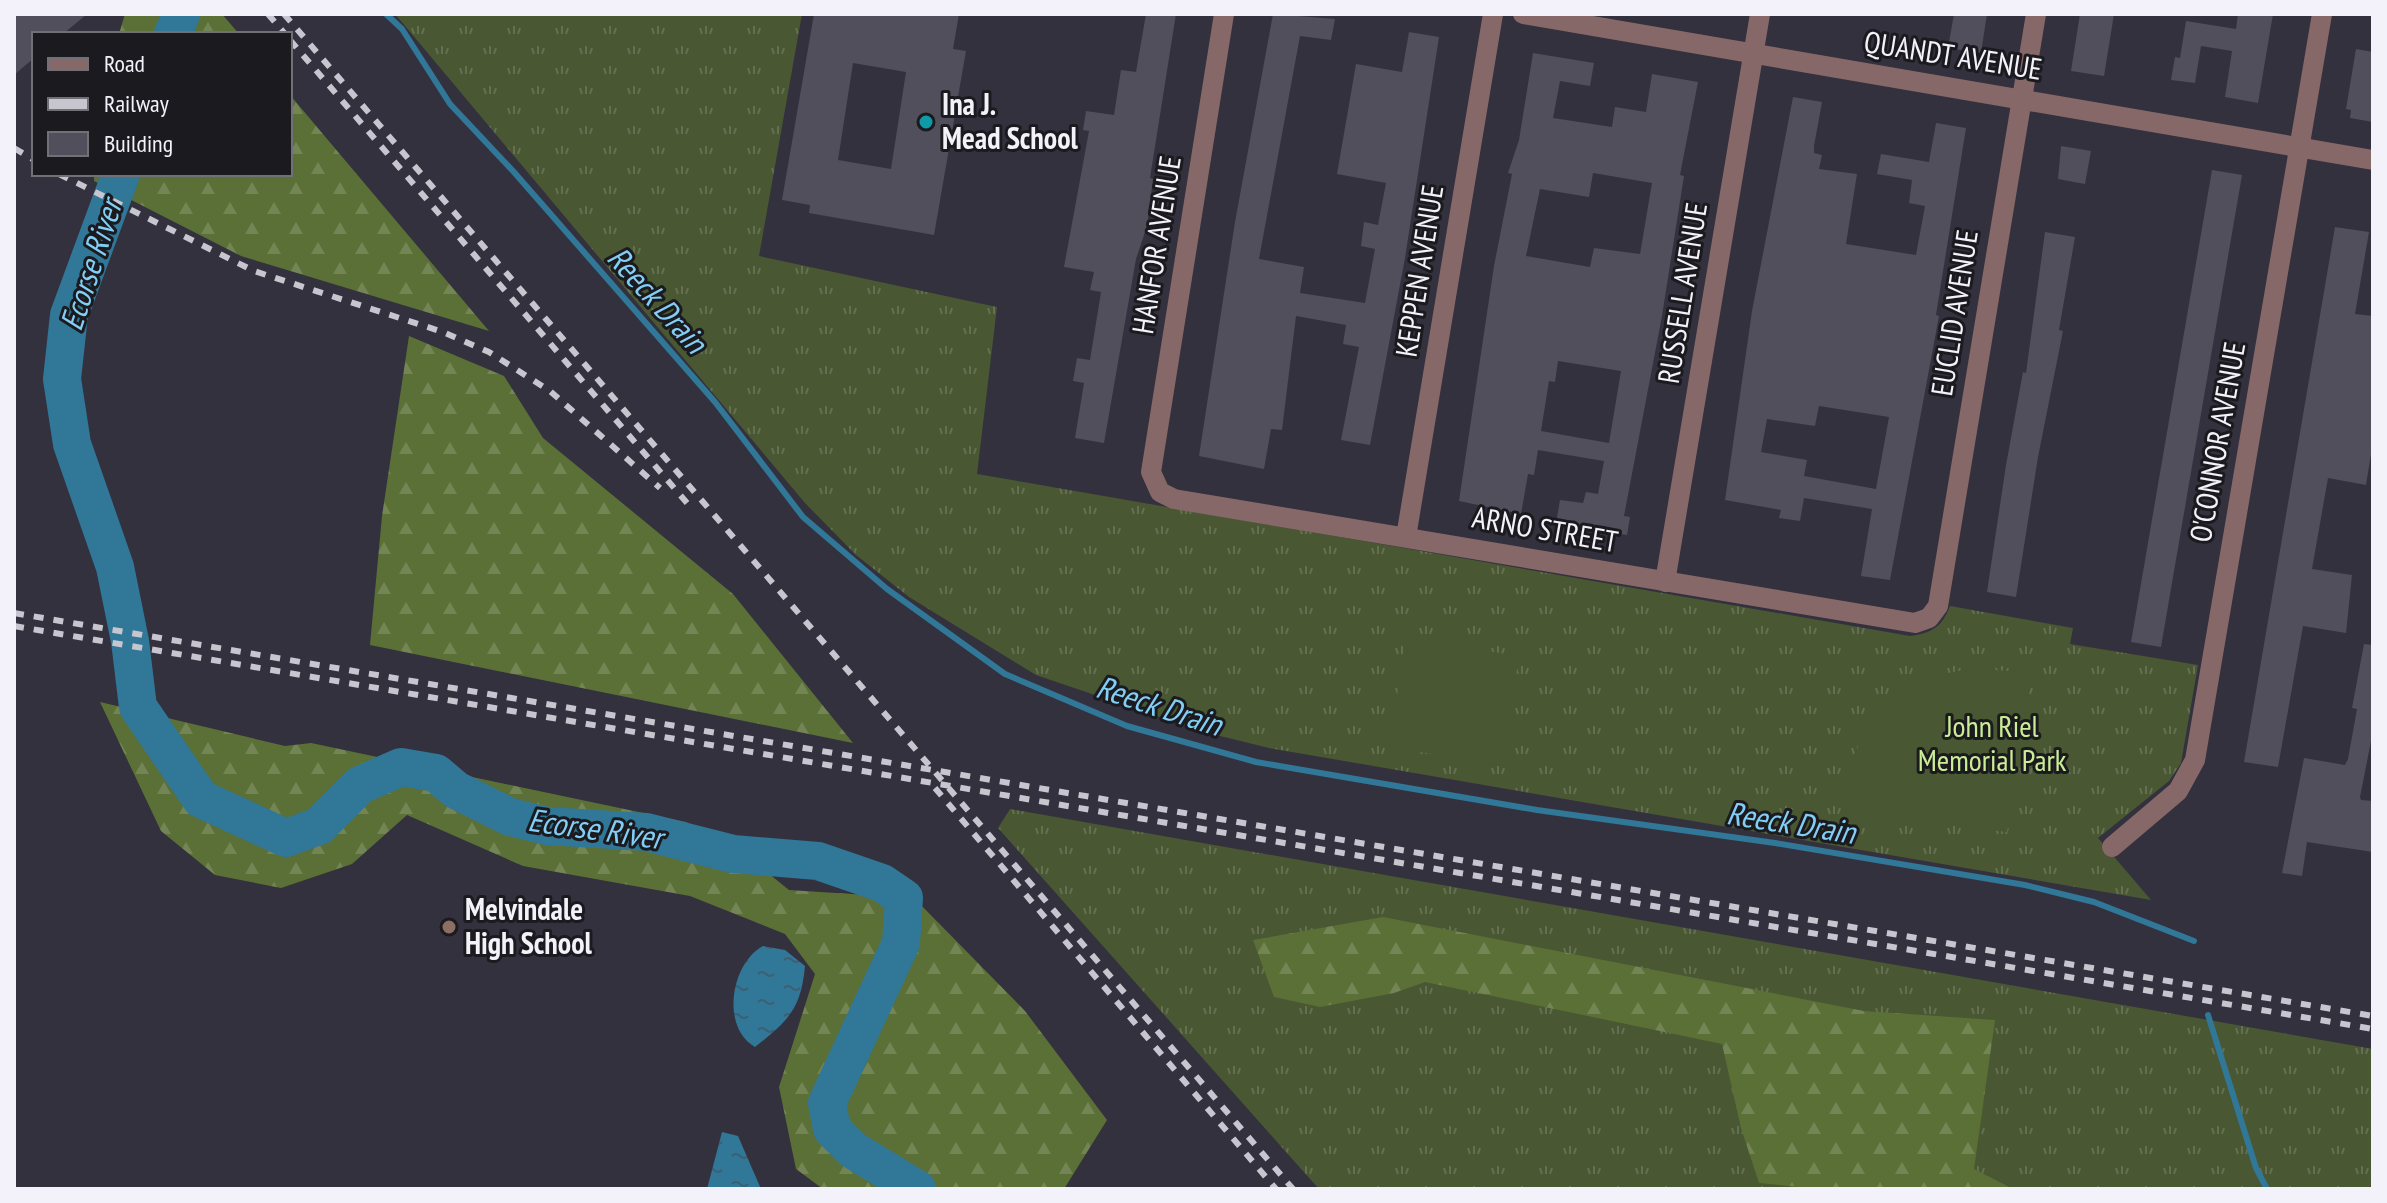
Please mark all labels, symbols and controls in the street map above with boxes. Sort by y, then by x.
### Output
street label: QUANDT AVENUE [1862,21,2045,88]
legend [32,32,292,176]
text: Road [104,48,145,79]
place label: Ina J. Mead School [942,84,1078,157]
text: Railway [104,88,169,119]
marker: Ina J. Mead School [917,113,935,131]
text: Building [104,128,173,159]
street label: HANFOR AVENUE [1122,153,1189,337]
street label: KEPPEN AVENUE [1386,182,1451,360]
water label: Ecorse River [49,190,132,335]
street label: RUSSELL AVENUE [1648,200,1715,386]
street label: EUCLID AVENUE [1921,227,1986,398]
water label: Reeck Drain [599,237,718,363]
street label: O'CONNOR AVENUE [2180,339,2253,545]
street label: ARNO STREET [1469,497,1621,561]
water label: Reeck Drain [1091,665,1229,746]
park label: John Riel Memorial Park [1918,706,2067,779]
water label: Reeck Drain [1724,791,1860,853]
water label: Ecorse River [526,798,669,859]
place label: Melvindale High School [465,889,592,962]
marker: Melvindale High School [440,918,458,936]

